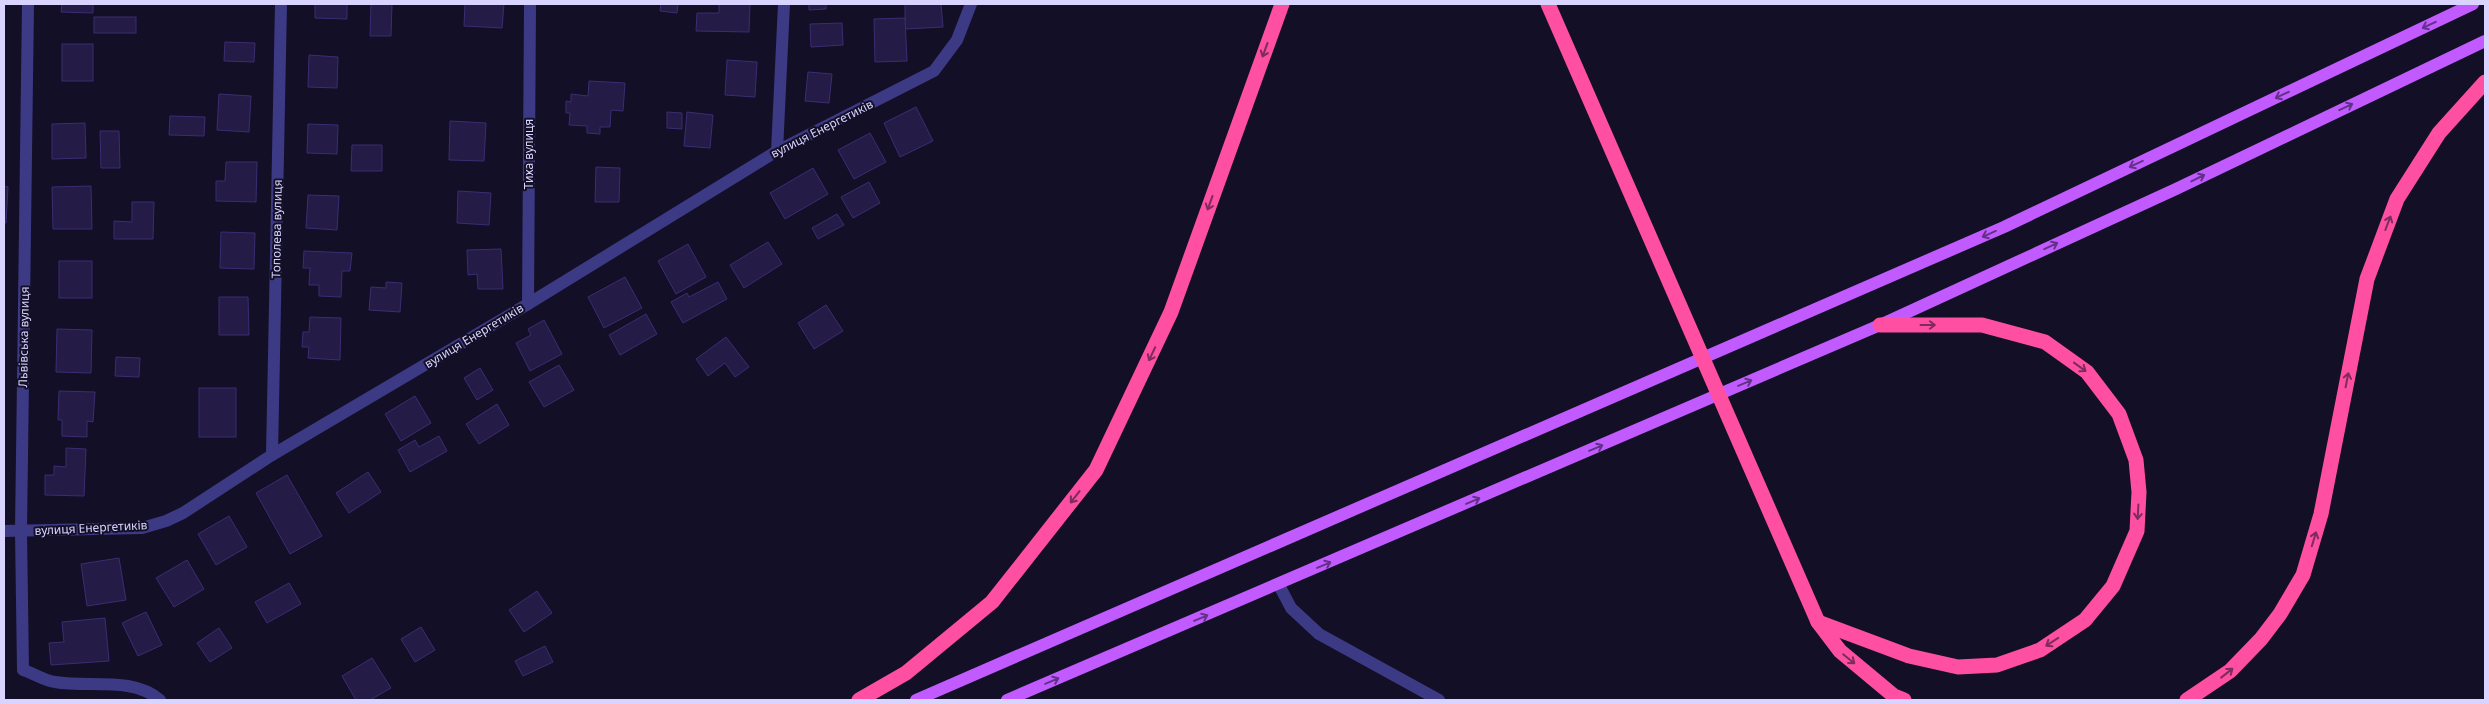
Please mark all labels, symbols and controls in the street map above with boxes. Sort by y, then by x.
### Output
one-way arrow [2422,20,2437,30]
one-way arrow [1260,41,1270,57]
one-way arrow [2275,90,2290,100]
street label: вулиця Енергетиків [768,95,876,162]
one-way arrow [2338,102,2353,111]
street label: Тиха вулиця [520,119,537,189]
one-way arrow [2129,160,2144,170]
one-way arrow [2190,172,2205,182]
street label: Тополева вулиця [267,179,286,279]
one-way arrow [1205,194,1214,210]
one-way arrow [2384,216,2393,231]
one-way arrow [1982,229,1997,239]
one-way arrow [2043,241,2058,250]
street label: Львівська вулиця [14,286,33,388]
street label: вулиця Енергетиків [421,299,527,372]
one-way arrow [1920,320,1936,330]
one-way arrow [1146,346,1156,361]
one-way arrow [2073,362,2086,373]
one-way arrow [2343,372,2352,388]
one-way arrow [1737,378,1752,388]
one-way arrow [1588,442,1603,452]
one-way arrow [1070,490,1081,503]
one-way arrow [1465,495,1480,505]
one-way arrow [2134,504,2143,520]
street label: вулиця Енергетиків [34,516,148,539]
one-way arrow [2309,531,2319,547]
one-way arrow [1316,560,1331,570]
one-way arrow [1194,612,1209,621]
one-way arrow [2045,637,2059,647]
one-way arrow [1842,654,1855,665]
one-way arrow [2220,667,2233,678]
one-way arrow [1044,676,1059,686]

